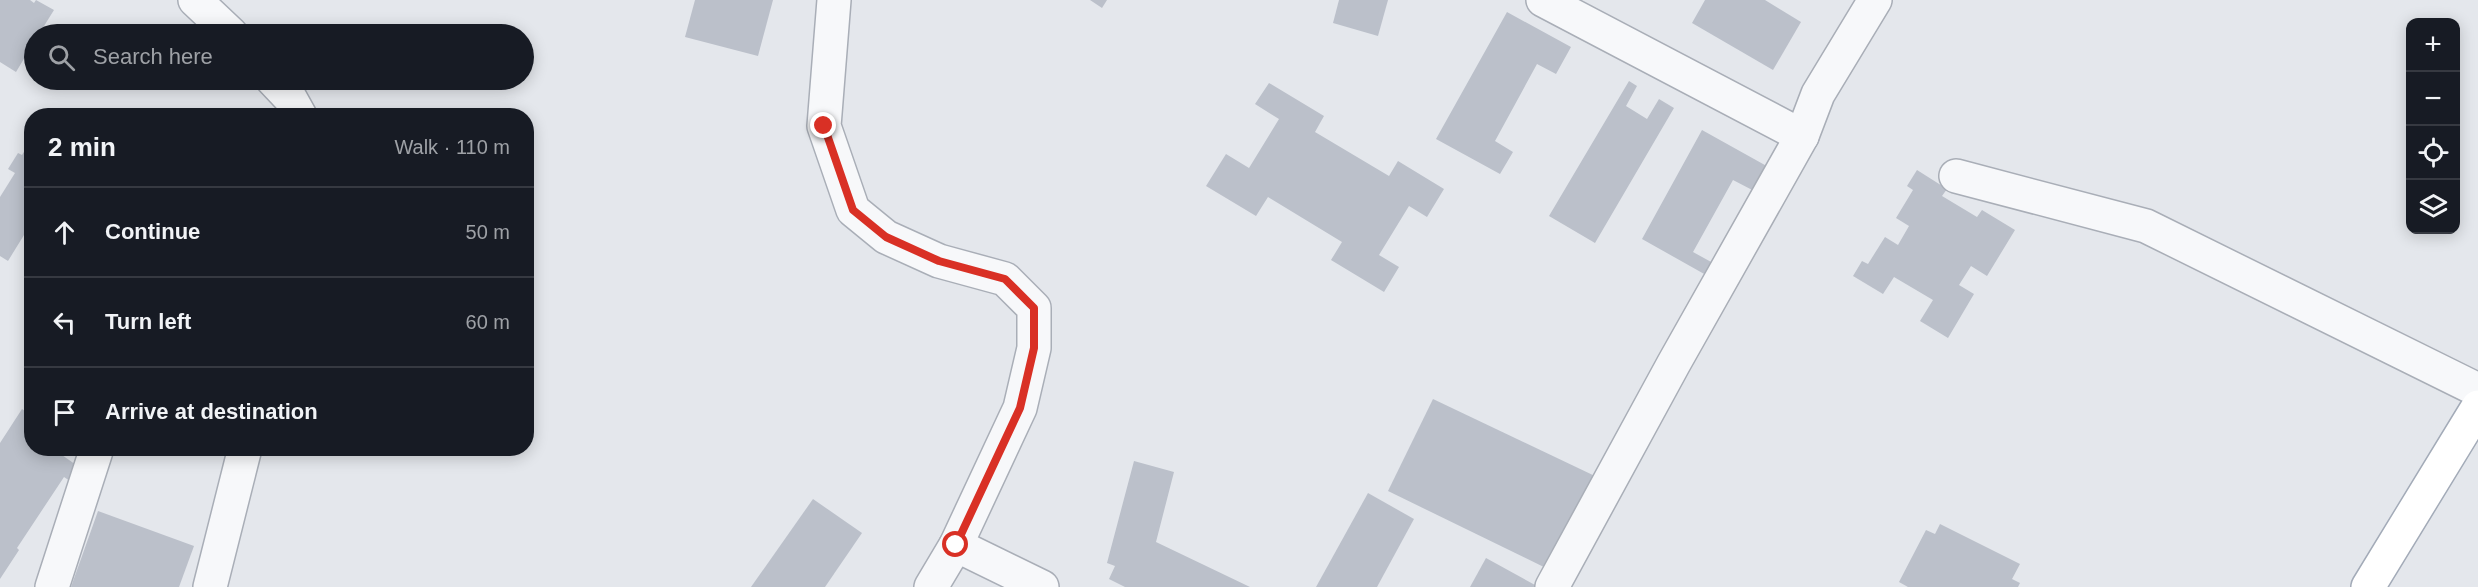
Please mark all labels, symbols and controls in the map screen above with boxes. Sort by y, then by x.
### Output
map controls [2406,18,2460,234]
button: + [2406,18,2460,72]
search box [24,24,534,90]
icon: search [45,41,78,74]
text: Search here [93,44,213,69]
button: − [2406,72,2460,126]
route end [810,112,836,138]
button: locate [2406,126,2460,180]
text: 2 min [48,132,116,162]
text: Walk · 110 m [394,136,510,158]
button: layers [2406,180,2460,234]
icon: ahead [48,216,81,249]
text: Continue [105,219,200,244]
text: 50 m [466,221,510,243]
icon: left [48,306,81,339]
text: Turn left [105,309,191,334]
text: 60 m [466,311,510,333]
icon: arrive [48,396,81,429]
text: Arrive at destination [105,399,318,424]
route start [942,531,968,557]

